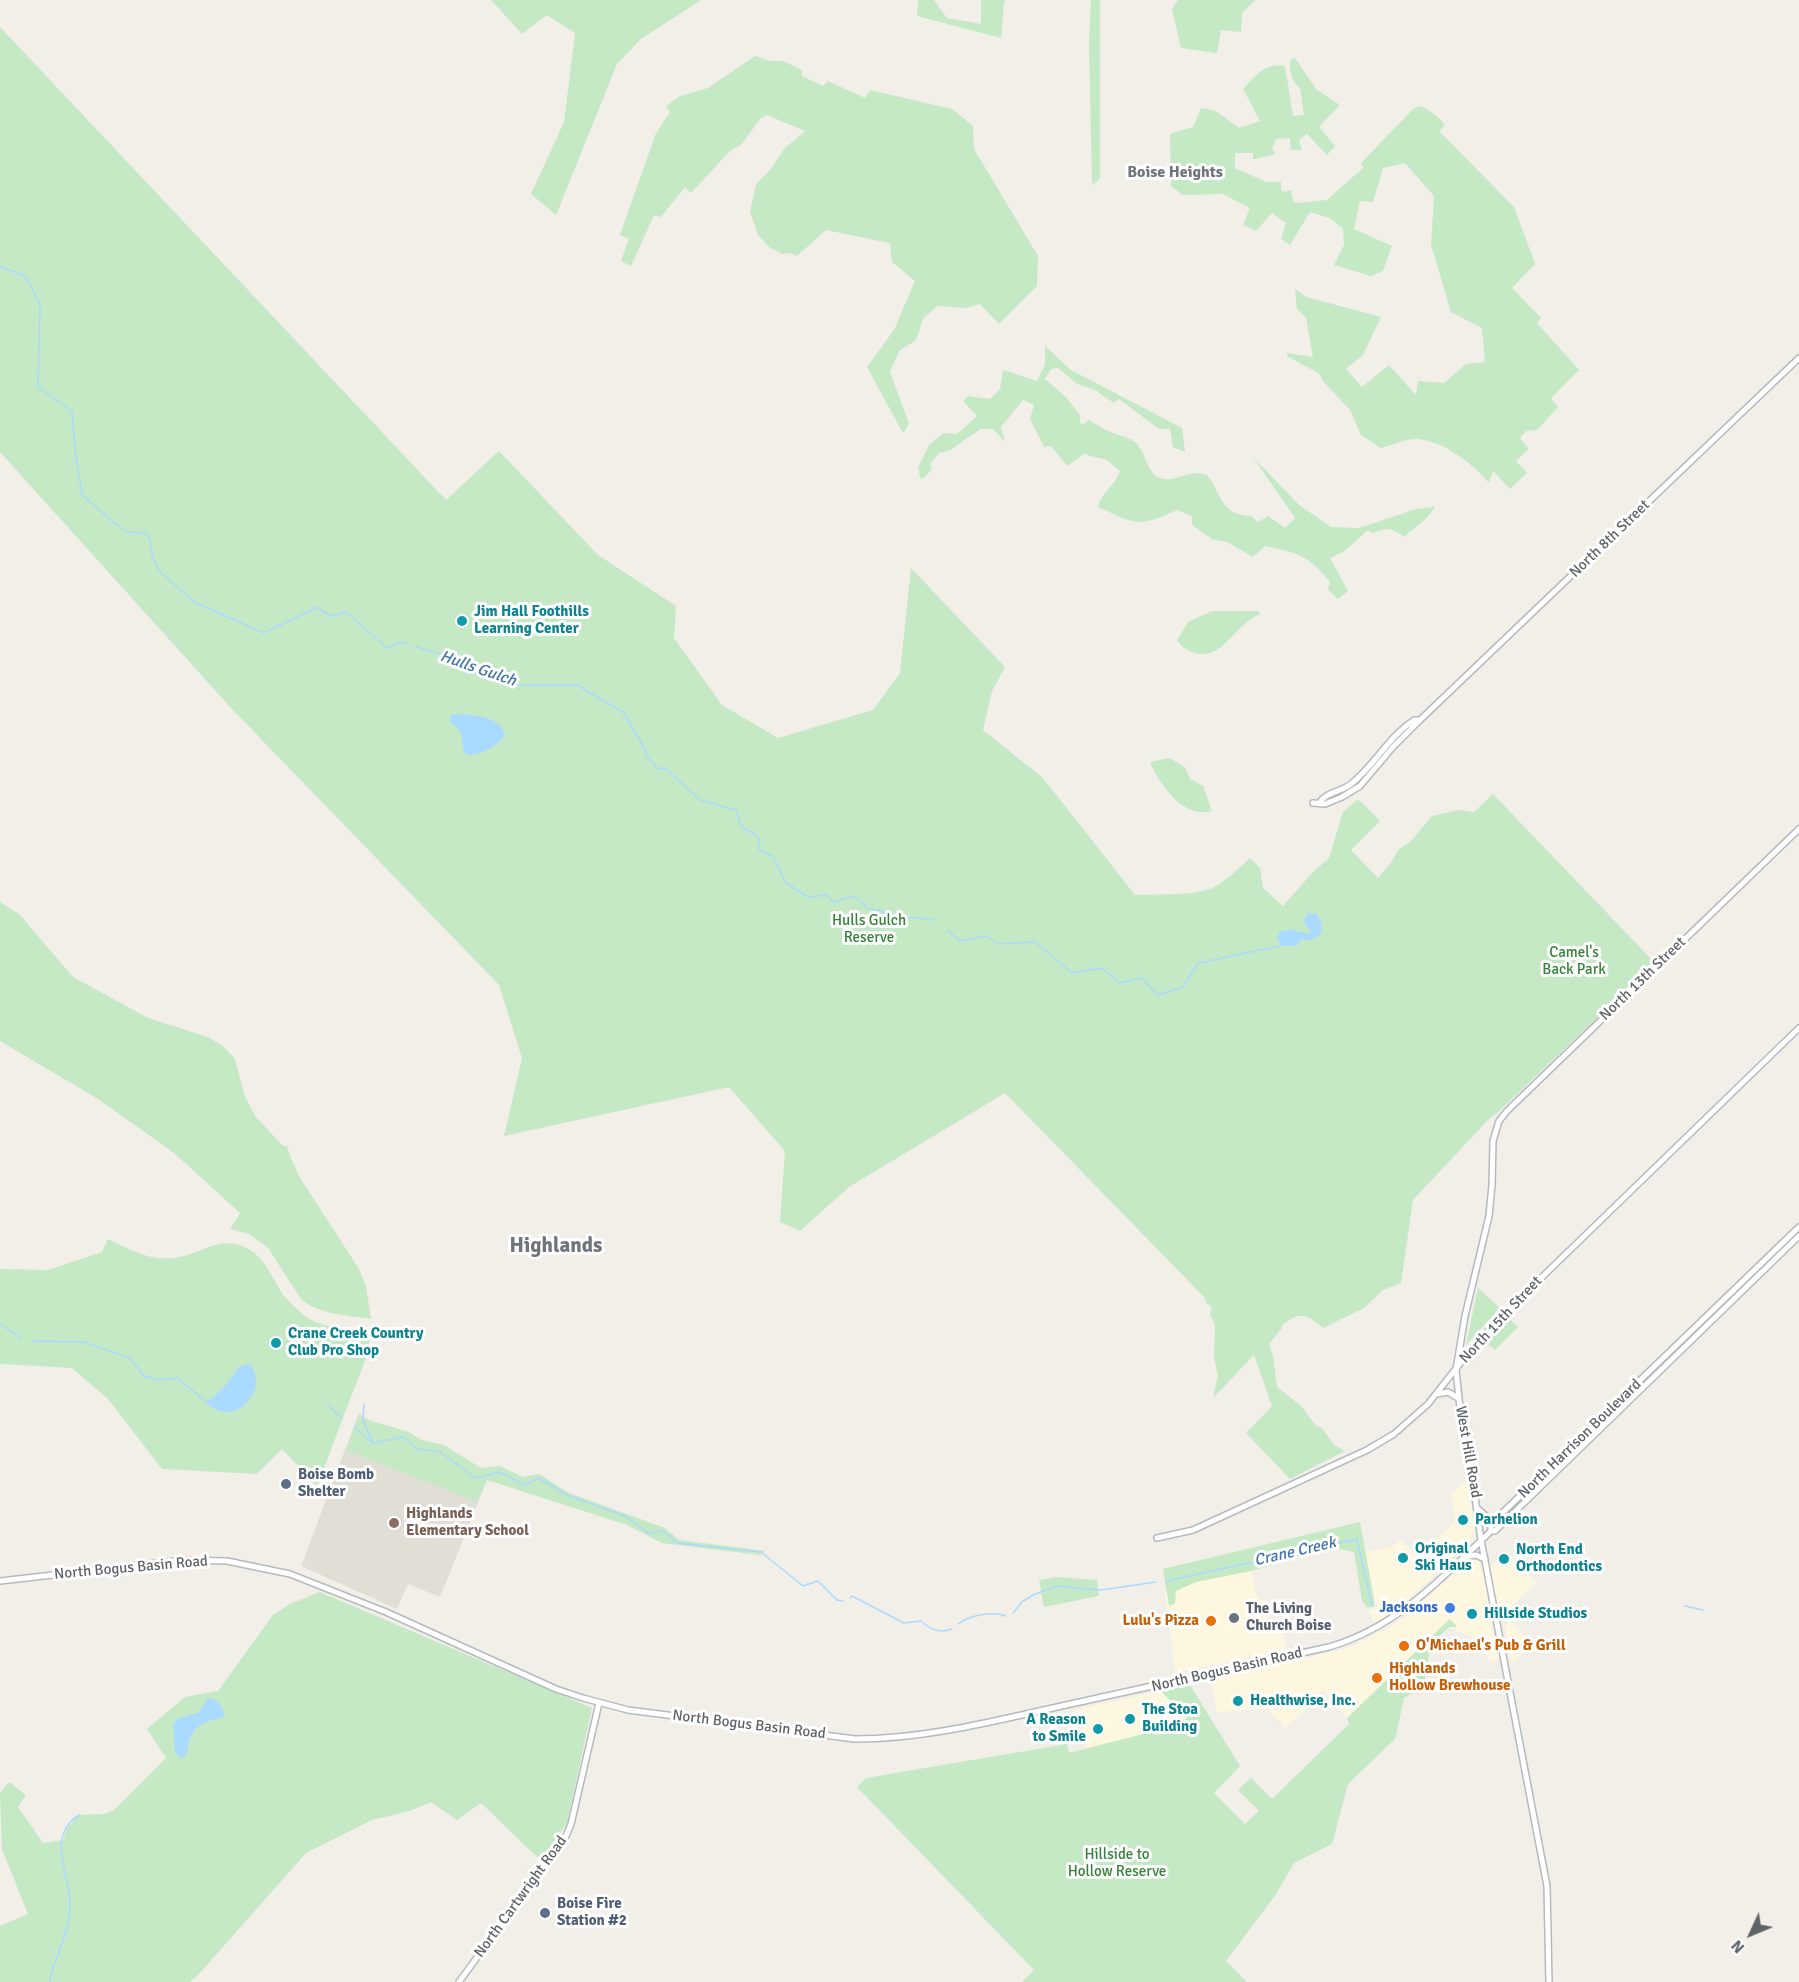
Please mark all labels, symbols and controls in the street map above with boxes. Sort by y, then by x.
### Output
district label: Boise Heights [1127,163,1223,183]
street label: North 8th Street [1566,496,1654,582]
place label: Jim Hall Foothills Learning Center [474,603,589,638]
marker: Jim Hall Foothills Learning Center [455,614,469,628]
water label: Hulls Gulch [437,647,519,691]
park label: Hulls Gulch Reserve [832,912,906,947]
street label: North 13th Street [1596,933,1690,1025]
park label: Camel's Back Park [1542,944,1606,979]
district label: Highlands [510,1233,602,1259]
street label: North 15th Street [1456,1273,1546,1367]
place label: Crane Creek Country Club Pro Shop [288,1325,424,1360]
marker: Crane Creek Country Club Pro Shop [269,1336,283,1350]
street label: North Harrison Boulevard [1515,1376,1645,1502]
street label: West Hill Road [1451,1405,1485,1499]
place label: Boise Bomb Shelter [298,1466,374,1501]
marker: Boise Bomb Shelter [279,1477,293,1491]
place label: Highlands Elementary School [406,1505,529,1540]
place label: Parhelion [1475,1511,1538,1529]
marker: Parhelion [1456,1513,1470,1527]
marker: Highlands Elementary School [387,1516,401,1530]
water label: Crane Creek [1252,1533,1338,1571]
place label: Original Ski Haus [1415,1540,1472,1575]
place label: North End Orthodontics [1516,1541,1602,1576]
marker: Original Ski Haus [1396,1551,1410,1565]
street label: North Bogus Basin Road [53,1552,209,1584]
marker: North End Orthodontics [1497,1552,1511,1566]
place label: Jacksons [1379,1599,1438,1617]
place label: The Living Church Boise [1246,1600,1331,1635]
marker: Jacksons [1443,1601,1457,1615]
place label: Hillside Studios [1484,1605,1587,1623]
marker: Hillside Studios [1465,1607,1479,1621]
marker: The Living Church Boise [1227,1611,1241,1625]
place label: Lulu's Pizza [1122,1612,1199,1630]
marker: Lulu's Pizza [1204,1614,1218,1628]
place label: O'Michael's Pub & Grill [1416,1637,1566,1655]
marker: O'Michael's Pub & Grill [1397,1639,1411,1653]
street label: North Bogus Basin Road [1150,1644,1304,1696]
place label: Highlands Hollow Brewhouse [1389,1660,1511,1695]
marker: Highlands Hollow Brewhouse [1370,1671,1384,1685]
place label: Healthwise, Inc. [1250,1692,1356,1710]
marker: Healthwise, Inc. [1231,1694,1245,1708]
place label: The Stoa Building [1142,1701,1198,1736]
street label: North Bogus Basin Road [671,1707,827,1743]
place label: A Reason to Smile [1026,1711,1086,1746]
marker: The Stoa Building [1123,1712,1137,1726]
marker: A Reason to Smile [1091,1722,1105,1736]
street label: North Cartwright Road [471,1833,571,1961]
park label: Hillside to Hollow Reserve [1068,1846,1166,1881]
place label: Boise Fire Station #2 [557,1895,627,1930]
north arrow [1721,1904,1781,1964]
marker: Boise Fire Station #2 [538,1906,552,1920]
text: N [1727,1936,1749,1957]

